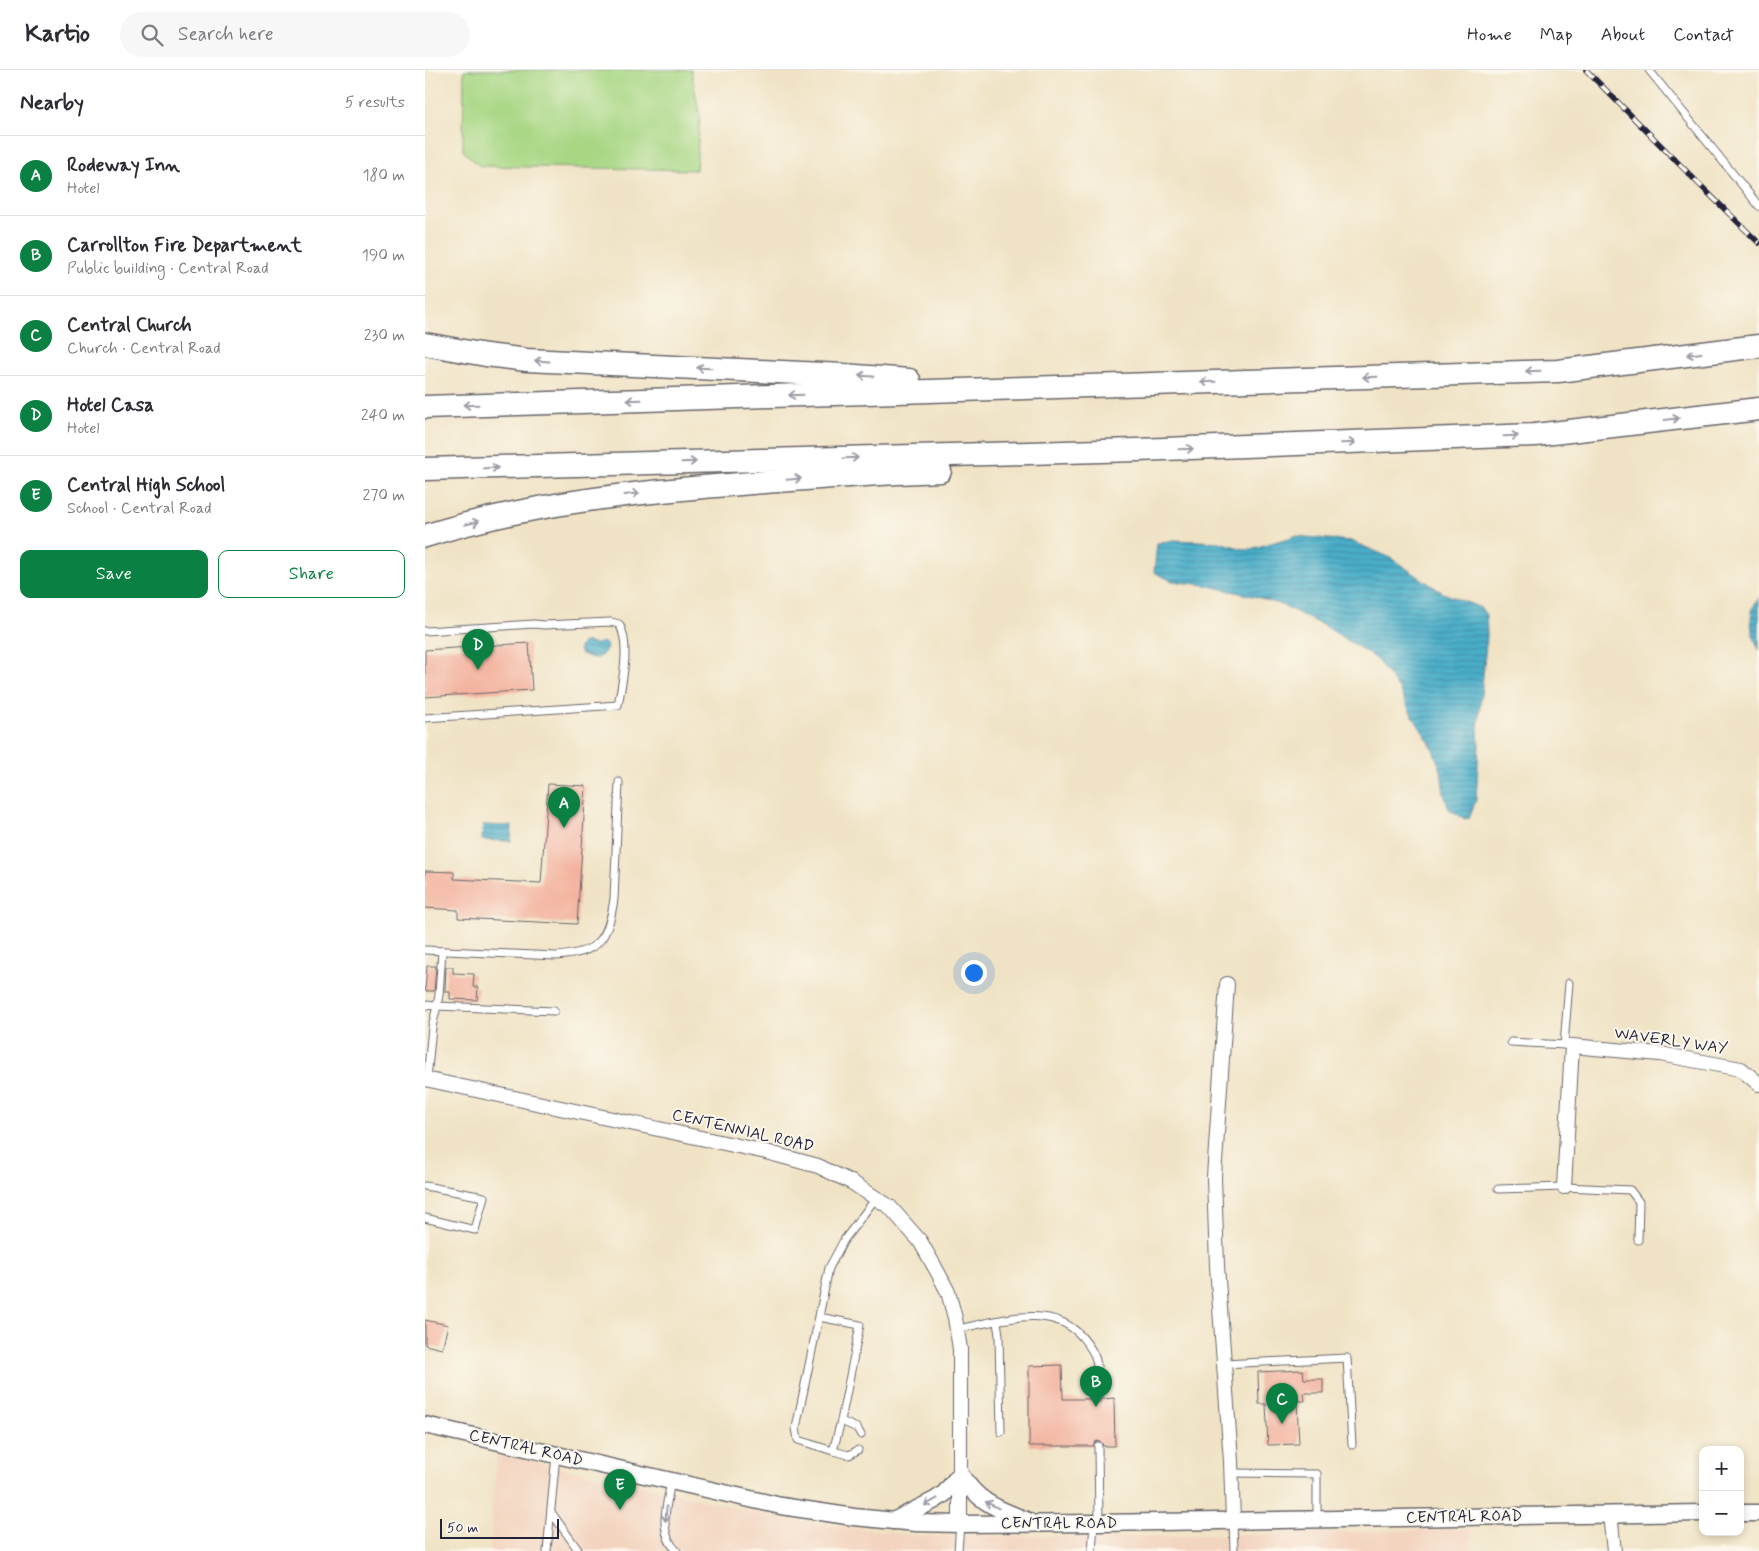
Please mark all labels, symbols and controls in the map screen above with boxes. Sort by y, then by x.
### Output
search box [120,12,470,57]
text: Kartio [25,19,90,50]
icon: search [138,21,166,49]
text: Search here [178,22,274,47]
text: Home [1467,23,1512,47]
text: Map [1540,23,1573,47]
text: About [1601,23,1645,47]
text: Contact [1673,23,1734,47]
text: Nearby [20,89,84,117]
text: 5 results [345,92,405,113]
text: Rodeway Inn [67,153,180,178]
text: A [31,165,41,186]
text: 180 m [362,165,405,186]
text: Hotel [67,178,100,199]
text: Carrollton Fire Department [67,233,302,258]
text: B [31,245,41,266]
text: 190 m [362,245,405,266]
text: Public building · Central Road [67,258,269,279]
text: Central Church [67,313,192,338]
text: C [30,325,42,346]
text: 230 m [364,325,405,346]
text: Church · Central Road [67,338,221,359]
one-way arrow [1686,349,1702,359]
one-way arrow [534,356,550,365]
one-way arrow [696,363,712,372]
one-way arrow [1525,367,1541,376]
one-way arrow [859,371,875,381]
one-way arrow [1362,372,1378,381]
one-way arrow [1200,377,1216,386]
one-way arrow [788,391,804,400]
text: Hotel Casa [67,393,154,418]
one-way arrow [626,396,642,405]
one-way arrow [463,401,479,410]
text: D [30,405,42,426]
text: 240 m [361,405,405,426]
one-way arrow [1664,414,1680,424]
text: Hotel [67,418,100,439]
one-way arrow [1503,432,1519,441]
one-way arrow [1340,438,1356,447]
one-way arrow [1178,444,1194,453]
one-way arrow [842,453,859,463]
one-way arrow [680,458,696,467]
one-way arrow [483,463,499,472]
text: Central High School [67,473,225,498]
one-way arrow [785,475,801,484]
text: E [31,485,41,506]
text: 270 m [362,485,405,506]
one-way arrow [623,489,639,499]
text: School · Central Road [67,498,211,519]
one-way arrow [464,518,480,527]
button: Save [20,550,208,598]
button: Share [218,550,405,598]
pin: D [462,629,494,670]
pin: A [548,787,580,828]
your location [961,960,987,986]
street label: WAVERLY WAY [1613,1023,1729,1059]
street label: CENTENNIAL ROAD [670,1104,816,1158]
pin: B [1080,1366,1112,1407]
pin: C [1266,1383,1298,1424]
street label: CENTRAL ROAD [467,1425,585,1471]
map controls [1699,1446,1744,1536]
button: + [1699,1446,1744,1491]
pin: E [604,1469,636,1510]
button: − [1699,1491,1744,1536]
one-way arrow [923,1497,938,1507]
one-way arrow [985,1500,1000,1510]
one-way arrow [661,1505,670,1521]
street label: CENTRAL ROAD [1406,1505,1522,1529]
street label: CENTRAL ROAD [1001,1513,1117,1534]
scale bar [440,1516,559,1539]
text: 50 m [447,1519,478,1537]

